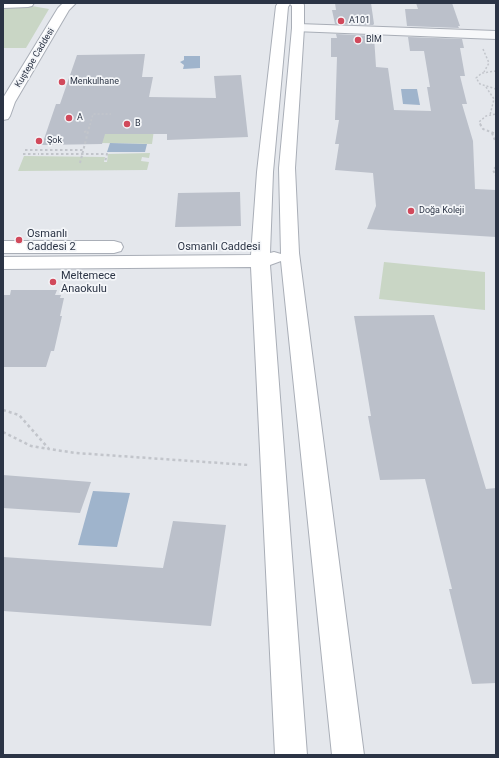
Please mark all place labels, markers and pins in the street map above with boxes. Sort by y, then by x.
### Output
marker: A101 [336,16,346,26]
place label: A101 [349,16,370,26]
marker: BİM [353,35,363,45]
place label: BİM [366,35,382,45]
marker: Menkulhane [57,77,67,87]
place label: Menkulhane [70,77,119,87]
marker: A [64,113,74,123]
place label: A [77,113,83,123]
marker: B [122,119,132,129]
place label: B [135,119,141,129]
marker: Şok [34,136,44,146]
place label: Şok [47,136,62,146]
marker: Doğa Koleji [406,206,416,216]
place label: Doğa Koleji [419,206,464,216]
place label: Osmanlı Caddesi 2 [27,227,76,253]
marker: Osmanlı Caddesi 2 [14,235,24,245]
place label: Meltemece Anaokulu [61,269,116,295]
marker: Meltemece Anaokulu [48,277,58,287]

